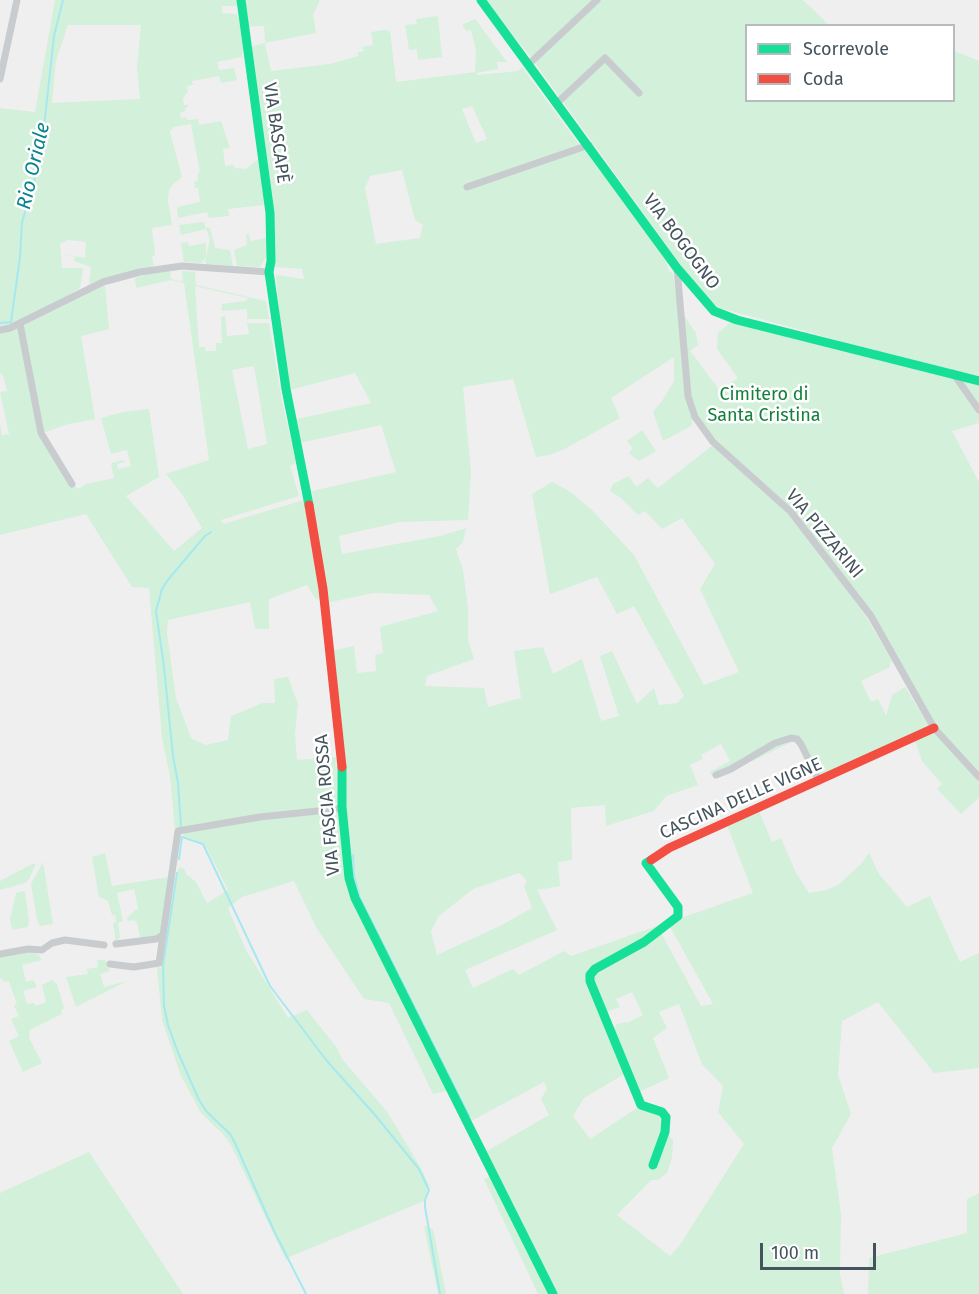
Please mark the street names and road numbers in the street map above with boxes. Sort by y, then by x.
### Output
street label: VIA BASCAPÈ [258,81,294,185]
street label: VIA BOGOGNO [638,190,724,294]
street label: VIA PIZZARINI [781,485,867,583]
street label: VIA FASCIA ROSSA [311,733,345,877]
street label: CASCINA DELLE VIGNE [657,754,825,844]

